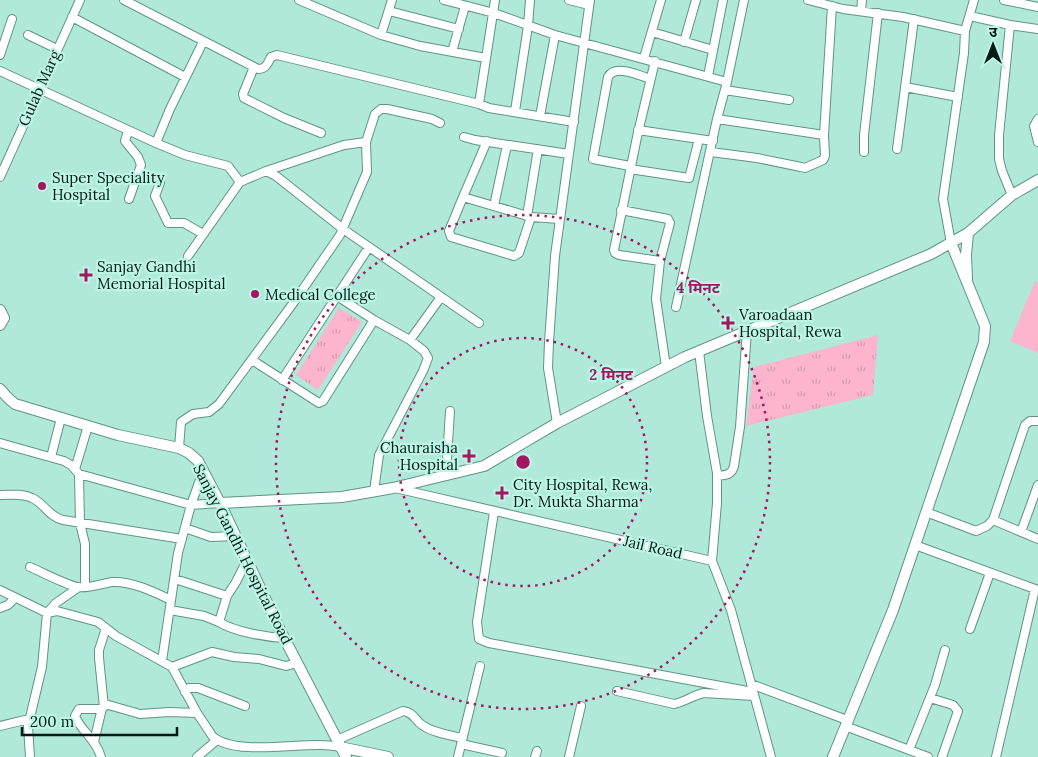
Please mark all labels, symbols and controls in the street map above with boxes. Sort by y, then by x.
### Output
north arrow [968,20,1018,70]
text: उ [989,23,998,41]
street label: Gulab Marg [14,46,64,129]
place label: Super Speciality Hospital [52,168,165,204]
marker: Super Speciality Hospital [36,180,48,192]
place label: Sanjay Gandhi Memorial Hospital [97,257,226,293]
marker: Sanjay Gandhi Memorial Hospital [79,268,93,282]
text: 4 मिनट [676,278,721,297]
place label: Medical College [265,285,376,304]
marker: Medical College [249,288,261,300]
place label: Varoadaan Hospital, Rewa [738,305,842,341]
marker: Varoadaan Hospital, Rewa [721,316,735,330]
text: 2 मिनट [589,365,634,384]
place label: Chauraisha Hospital [380,438,458,474]
marker: Chauraisha Hospital [462,449,476,463]
centre of rings [514,453,532,471]
street label: Sanjay Gandhi Hospital Road [189,461,297,647]
place label: City Hospital, Rewa, Dr. Mukta Sharma [513,475,652,511]
marker: City Hospital, Rewa, Dr. Mukta Sharma [495,486,509,500]
street label: Jail Road [621,531,684,563]
scale bar [22,704,178,736]
text: 200 m [30,712,74,731]

